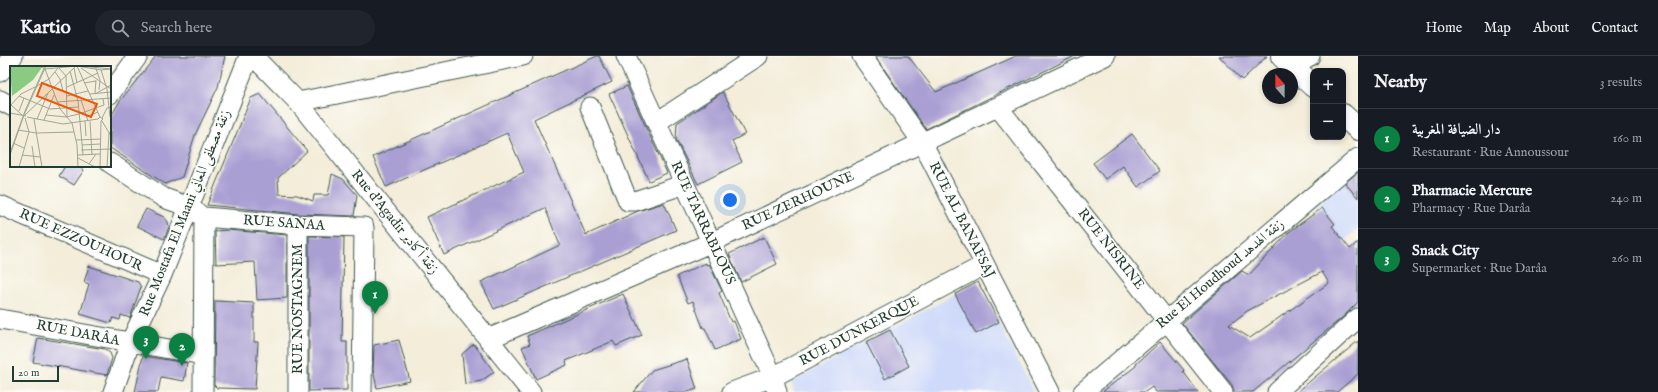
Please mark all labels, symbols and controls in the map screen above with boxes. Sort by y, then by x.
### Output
search box [95,10,375,46]
text: Kartio [20,16,71,40]
icon: search [109,17,131,39]
text: Search here [141,18,212,37]
text: Home [1426,19,1462,37]
text: Map [1484,19,1511,37]
text: About [1533,19,1569,37]
text: Contact [1591,19,1638,37]
inset map [10,66,111,167]
north arrow [1262,68,1298,104]
map controls [1310,68,1346,140]
button: + [1310,68,1346,104]
text: Nearby [1374,72,1427,93]
text: 3 results [1600,74,1642,91]
button: − [1310,104,1346,140]
street label: Rue Mostafa El Maani زنقة مصطفى المعاني [135,107,237,320]
text: دار الضيافة المغربية [1412,120,1501,139]
text: 1 [1385,130,1389,147]
text: 160 m [1612,130,1642,147]
text: Restaurant · Rue Annoussour [1412,144,1569,161]
street label: RUE TARRABLOUS [666,158,740,288]
street label: RUE AL BANAFSAJ [925,159,999,281]
street label: Rue d'Agadir زنقة أكادير [347,165,444,278]
street label: RUE ZERHOUNE [739,167,857,235]
text: Pharmacie Mercure [1412,181,1532,200]
your location [720,190,740,210]
text: 2 [1384,190,1390,207]
text: 240 m [1610,190,1642,207]
text: Pharmacy · Rue Darâa [1412,200,1530,217]
street label: RUE EZZOUHOUR [17,205,146,275]
street label: RUE NISRINE [1074,205,1149,294]
street label: RUE SANAA [242,211,326,235]
street label: Rue El Houdhoud زنقة الهدهد [1152,215,1288,333]
text: Snack City [1412,241,1479,260]
street label: RUE NOSTAGNEM [289,244,307,374]
text: 3 [1385,250,1389,267]
text: 260 m [1611,250,1642,267]
text: Supermarket · Rue Darâa [1412,260,1547,277]
pin: 1 [362,281,388,314]
street label: RUE DUNKERQUE [796,292,922,370]
street label: RUE DARÂA [35,315,122,350]
pin: 3 [133,326,159,359]
pin: 2 [169,333,195,366]
scale bar [12,364,59,383]
text: 20 m [18,366,39,380]

